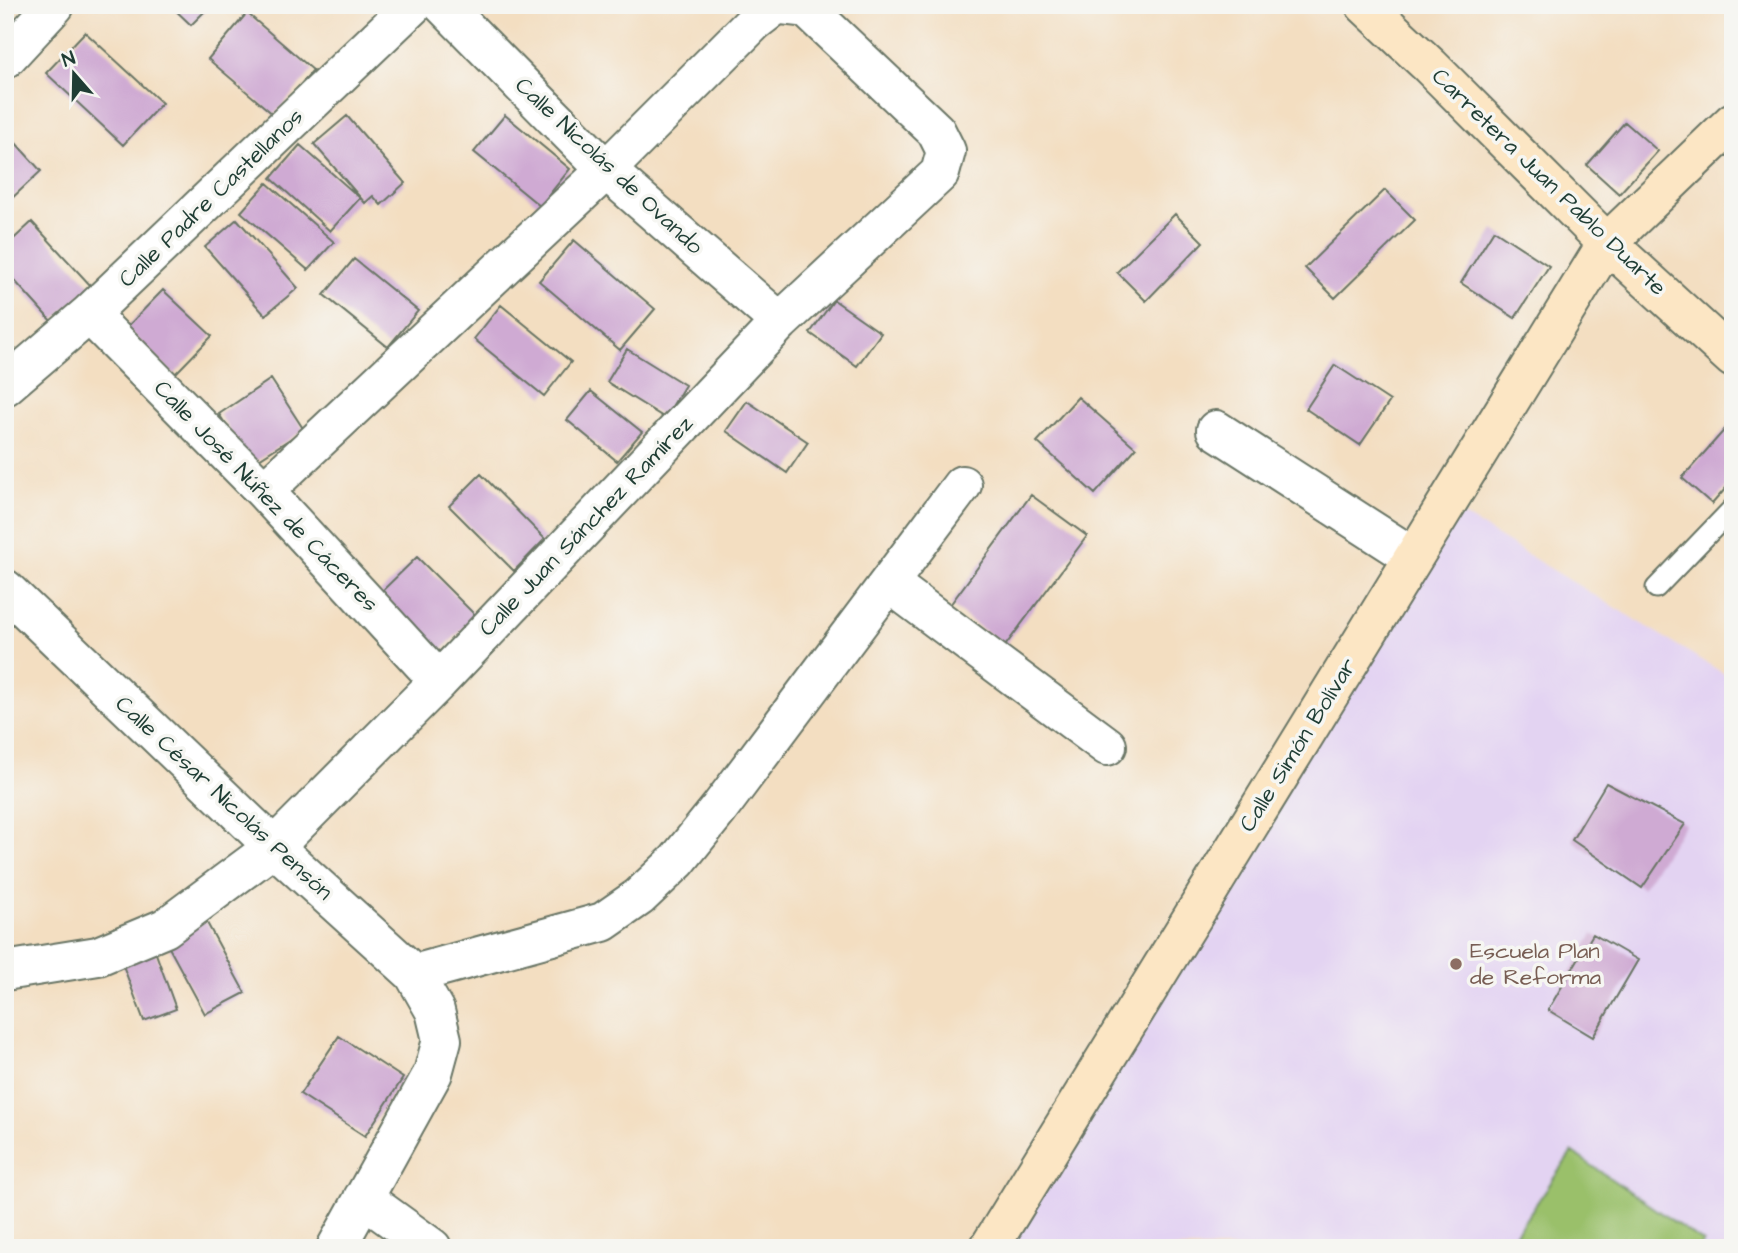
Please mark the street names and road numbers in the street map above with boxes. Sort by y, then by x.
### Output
street label: Carretera Juan Pablo Duarte [1425,61,1673,303]
street label: Calle Nicolás de Ovando [508,70,710,262]
street label: Calle Padre Castellanos [112,101,310,295]
street label: Calle José Núñez de Cáceres [146,373,386,619]
street label: Calle Juan Sánchez Ramírez [472,408,701,644]
street label: Calle Simón Bolívar [1232,652,1365,838]
street label: Calle César Nicolás Pensón [108,688,340,908]

